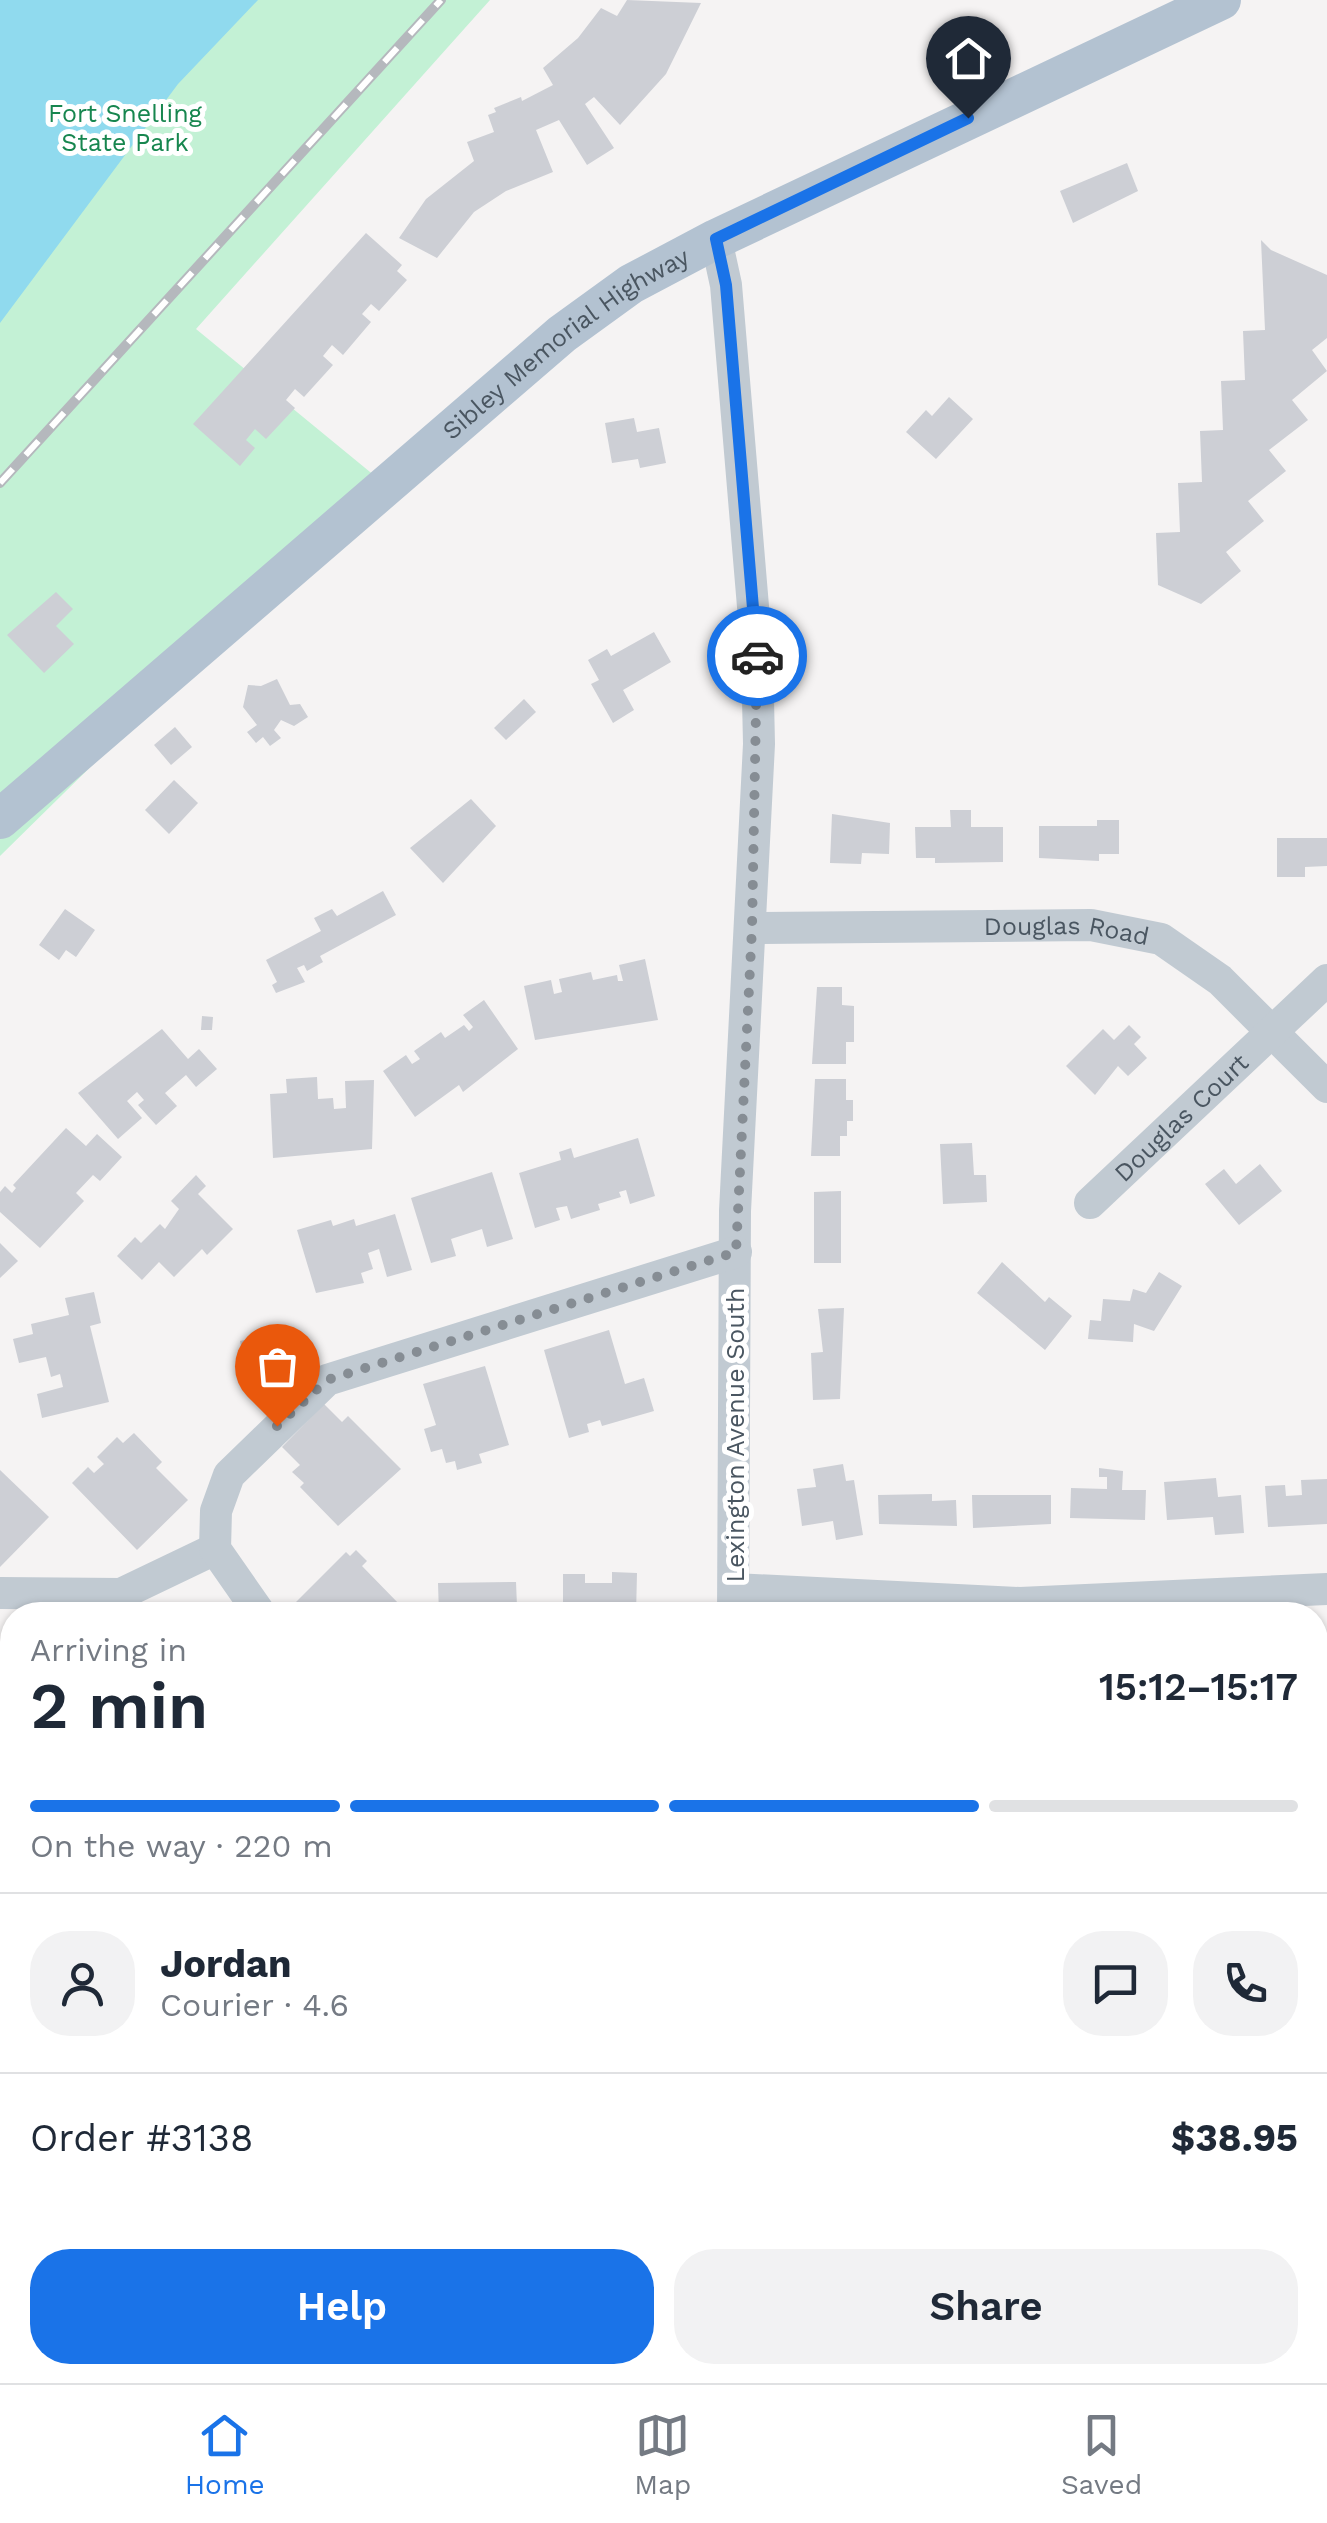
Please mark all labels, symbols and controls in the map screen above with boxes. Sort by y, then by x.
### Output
pin [926,16,1011,119]
icon: home [941,31,996,86]
park label: Fort Snelling State Park [48,99,203,157]
street label: Sibley Memorial Highway [436,241,694,445]
courier [707,606,807,706]
icon: car [730,629,785,684]
street label: Douglas Road [984,910,1152,951]
street label: Douglas Court [1108,1047,1254,1187]
street label: Lexington Avenue South [721,1287,750,1583]
pin [235,1324,320,1427]
icon: bag [250,1339,305,1394]
text: Arriving in [30,1631,187,1669]
text: 15:12–15:17 [1099,1665,1298,1709]
text: 2 min [30,1668,208,1744]
text: On the way · 220 m [30,1827,333,1865]
button: person [30,1931,135,2036]
button: chat [1063,1931,1168,2036]
button: phone [1193,1931,1298,2036]
text: Jordan [160,1942,292,1986]
text: Courier · 4.6 [160,1986,349,2024]
text: Order #3138 [30,2116,253,2160]
text: $38.95 [1171,2116,1298,2160]
button: Help [30,2249,654,2364]
button: Share [674,2249,1298,2364]
tab: Home [185,2408,265,2501]
tab: Map [634,2408,691,2501]
tab: Saved [1061,2408,1142,2501]

